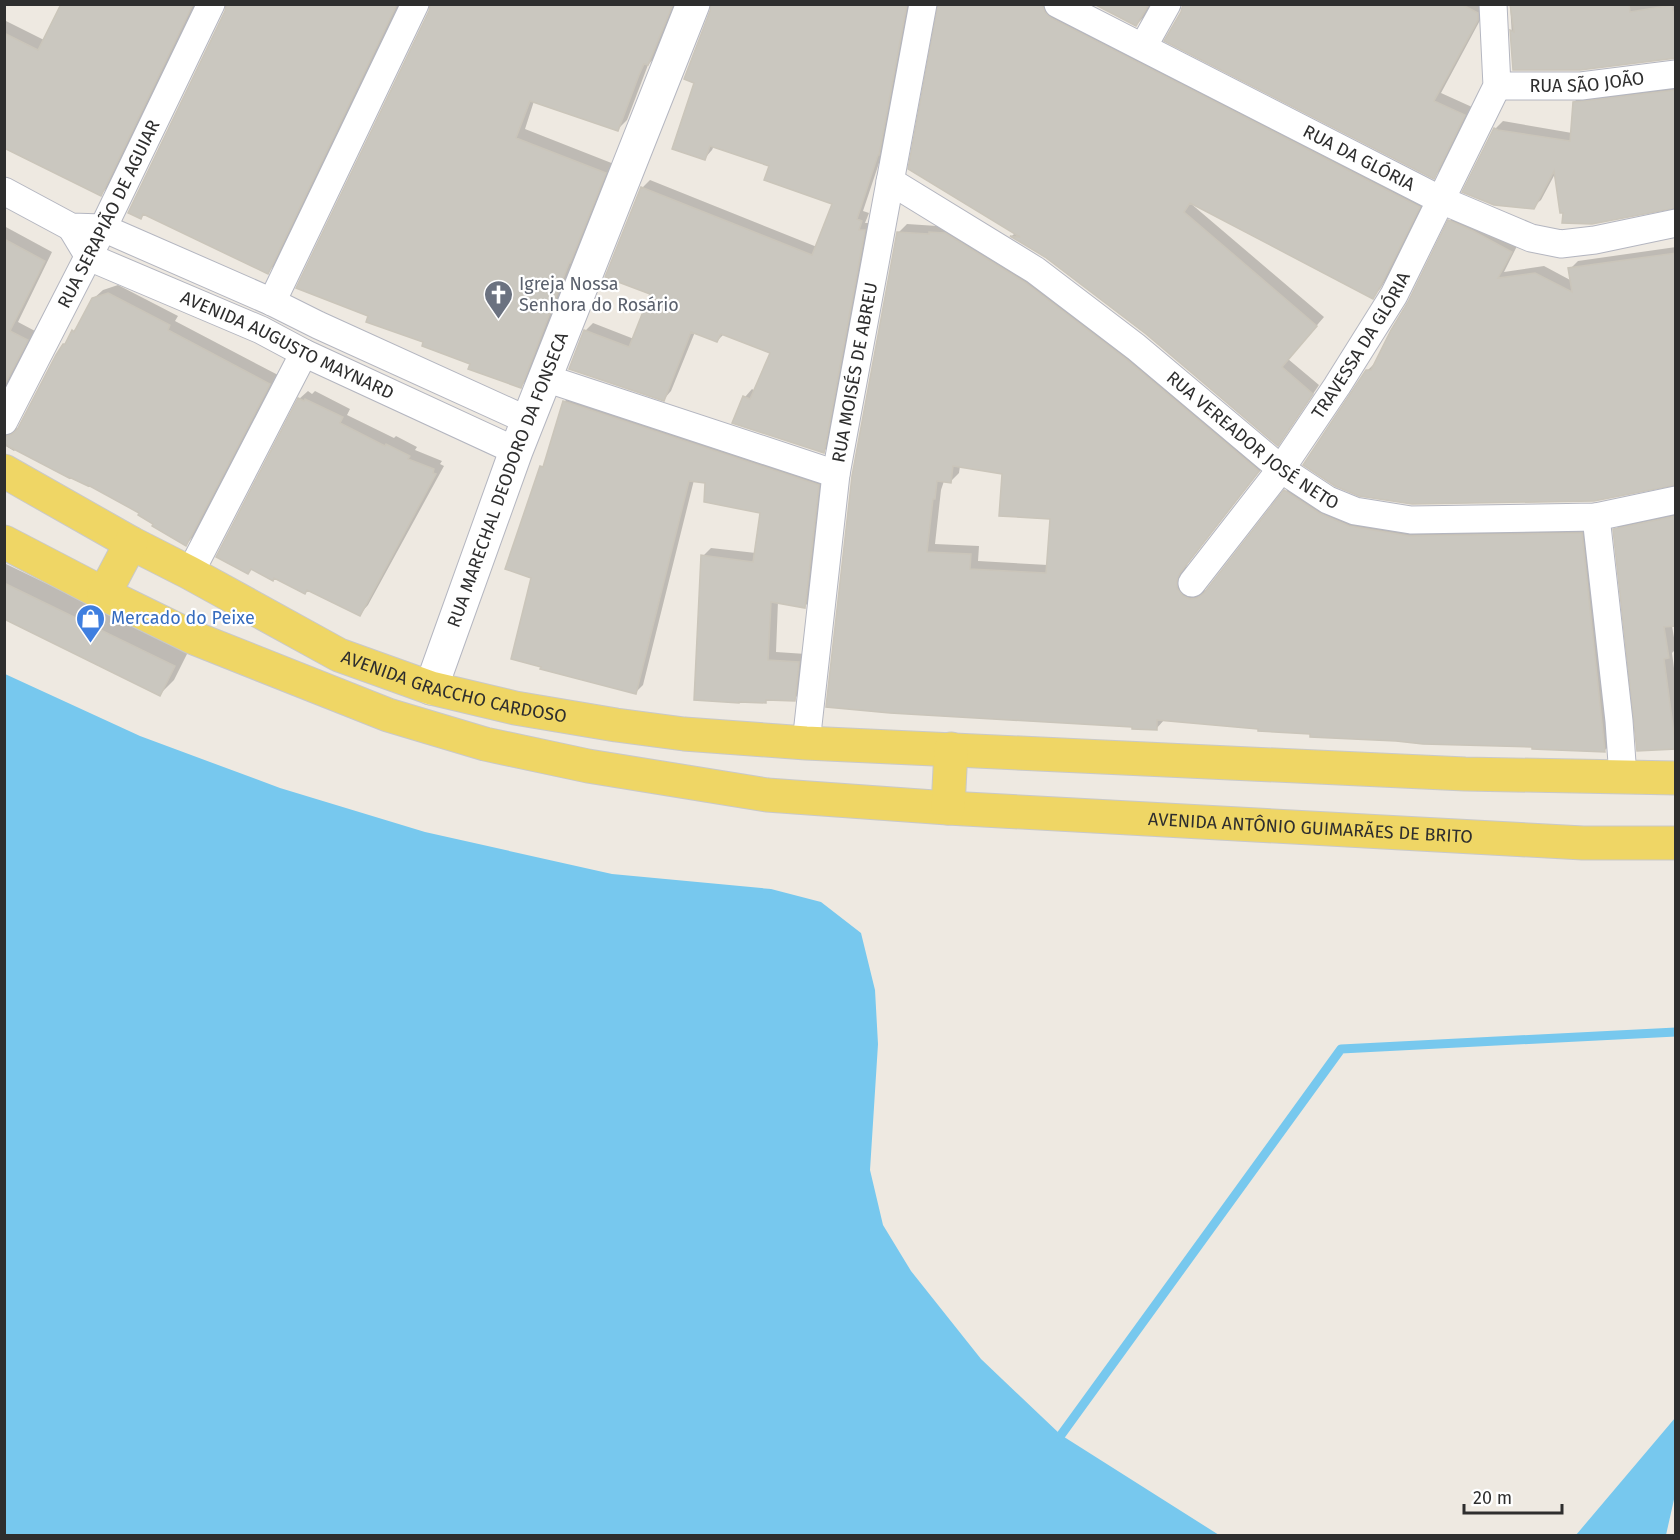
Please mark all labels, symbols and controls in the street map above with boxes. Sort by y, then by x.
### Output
street label: RUA SÃO JOÃO [1529,67,1645,97]
street label: RUA SERAPIÃO DE AGUIAR [53,116,165,312]
street label: RUA DA GLÓRIA [1299,120,1419,196]
street label: TRAVESSA DA GLÓRIA [1307,268,1415,423]
place label: Igreja Nossa Senhora do Rosário [519,273,679,316]
church icon: Igreja Nossa Senhora do Rosário [482,278,514,320]
street label: RUA MOISÉS DE ABREU [827,280,882,464]
street label: AVENIDA AUGUSTO MAYNARD [177,286,397,404]
street label: RUA MARECHAL DEODORO DA FONSECA [443,328,573,630]
street label: RUA VEREADOR JOSÉ NETO [1162,366,1342,514]
shop icon: Mercado do Peixe [74,602,106,644]
place label: Mercado do Peixe [111,607,255,629]
street label: AVENIDA GRACCHO CARDOSO [338,646,568,728]
street label: AVENIDA ANTÔNIO GUIMARÃES DE BRITO [1148,808,1473,848]
scale bar [1464,1477,1562,1515]
text: 20 m [1473,1487,1512,1509]

